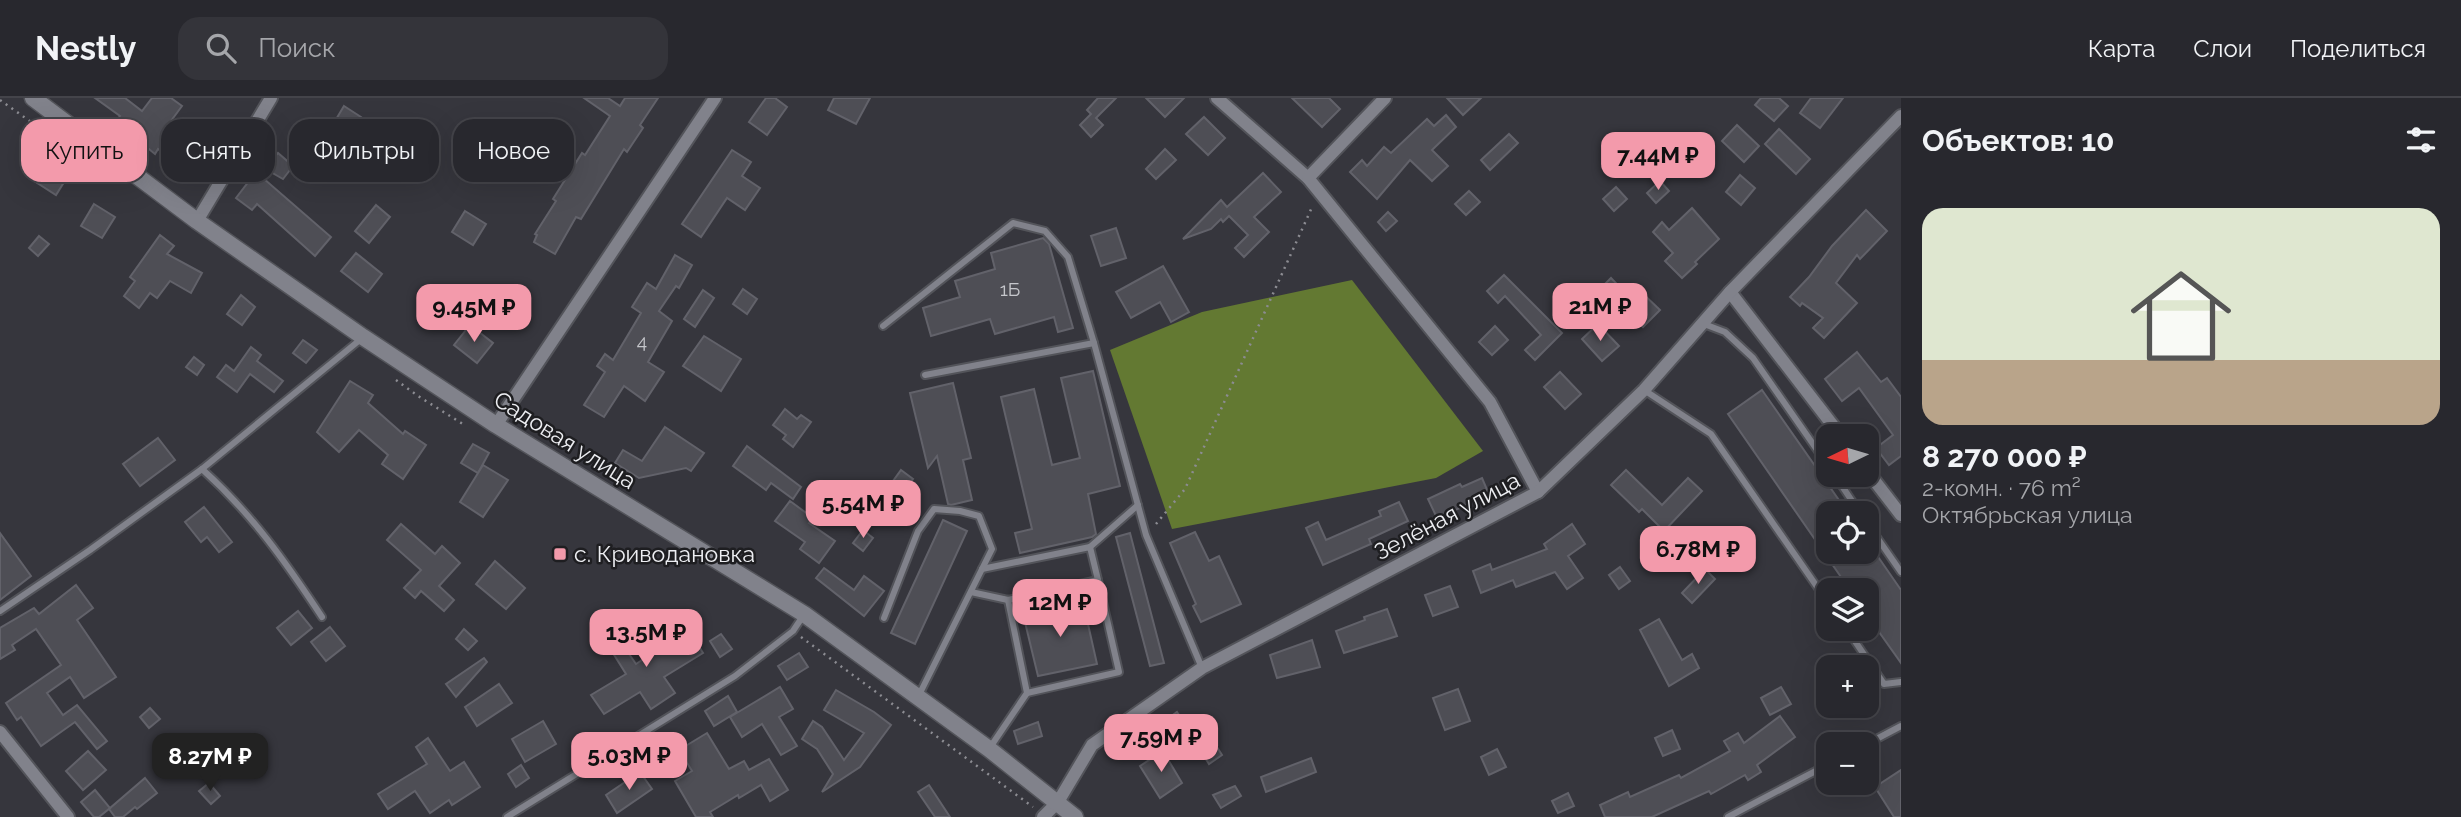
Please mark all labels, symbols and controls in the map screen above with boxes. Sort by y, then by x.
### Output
search box [178,17,668,80]
text: Nestly [35,29,136,68]
icon: search [202,29,240,67]
text: Поиск [258,33,336,63]
text: Карта [2088,34,2155,63]
text: Слои [2193,34,2252,63]
text: Поделиться [2290,34,2426,63]
chip: Купить [21,119,147,182]
chip: Снять [161,119,275,182]
chip: Фильтры [289,119,439,182]
chip: Новое [453,119,574,182]
icon: filters [2402,121,2440,159]
text: Объектов: 10 [1922,123,2114,158]
pin: 7.44M ₽ [1593,132,1723,192]
text: 7.44M ₽ [1617,141,1699,168]
icon: home [2118,253,2244,379]
house number: 1Б [1000,278,1020,300]
pin: 21M ₽ [1551,284,1649,343]
pin: 9.45M ₽ [409,285,539,344]
text: 21M ₽ [1568,292,1632,319]
text: 9.45M ₽ [432,293,516,320]
house number: 4 [637,330,647,352]
street label: Садовая улица [489,385,641,494]
north arrow [1816,424,1880,486]
map controls [1816,424,1879,795]
text: 8 270 000 ₽ [1922,439,2087,474]
street label: Зелёная улица [1369,466,1524,565]
text: 2-комн. · 76 m² [1922,474,2081,501]
pin: 5.54M ₽ [798,480,928,540]
text: 5.54M ₽ [822,489,904,516]
button: locate [1816,501,1879,564]
text: Октябрьская улица [1922,501,2133,528]
pin: 6.78M ₽ [1633,526,1763,586]
text: 6.78M ₽ [1656,535,1740,562]
place label: с. Криводановка [574,540,755,567]
marker: с. Криводановка [552,546,568,562]
button: layers [1816,578,1879,641]
pin: 12M ₽ [1011,580,1109,639]
text: 12M ₽ [1028,588,1092,615]
pin: 13.5M ₽ [581,610,711,669]
text: 13.5M ₽ [606,618,686,645]
button: + [1816,655,1879,718]
pin: 7.59M ₽ [1096,714,1226,774]
text: 7.59M ₽ [1120,723,1202,750]
pin: 5.03M ₽ [564,732,694,792]
button: − [1816,732,1879,795]
pin: 8.27M ₽ [145,734,275,793]
text: 5.03M ₽ [587,741,671,768]
text: 8.27M ₽ [168,742,252,769]

